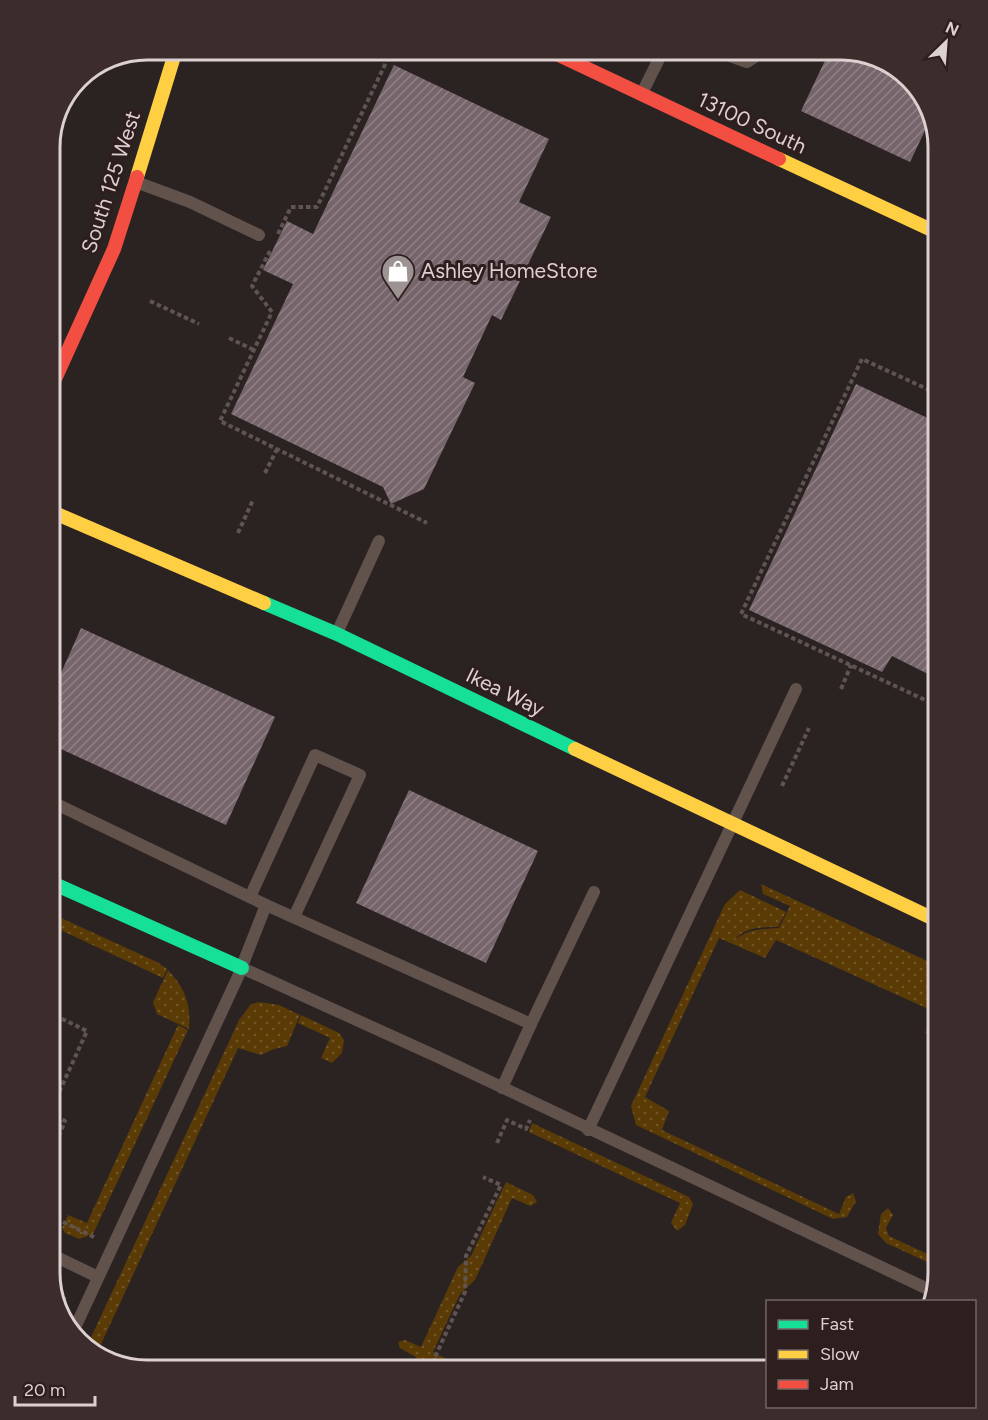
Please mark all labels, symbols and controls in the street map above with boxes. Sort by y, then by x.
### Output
north arrow [916,12,976,72]
text: N [943,18,962,40]
street label: 13100 South [694,86,811,159]
street label: South 125 West [76,108,145,256]
shop icon: Ashley HomeStore [380,253,416,300]
place label: Ashley HomeStore [421,258,598,283]
street label: Ikea Way [462,662,548,721]
legend [766,1300,976,1408]
text: Fast [820,1313,854,1335]
text: Slow [820,1343,859,1365]
scale bar [15,1369,94,1407]
text: Jam [820,1373,854,1395]
text: 20 m [24,1379,65,1401]

